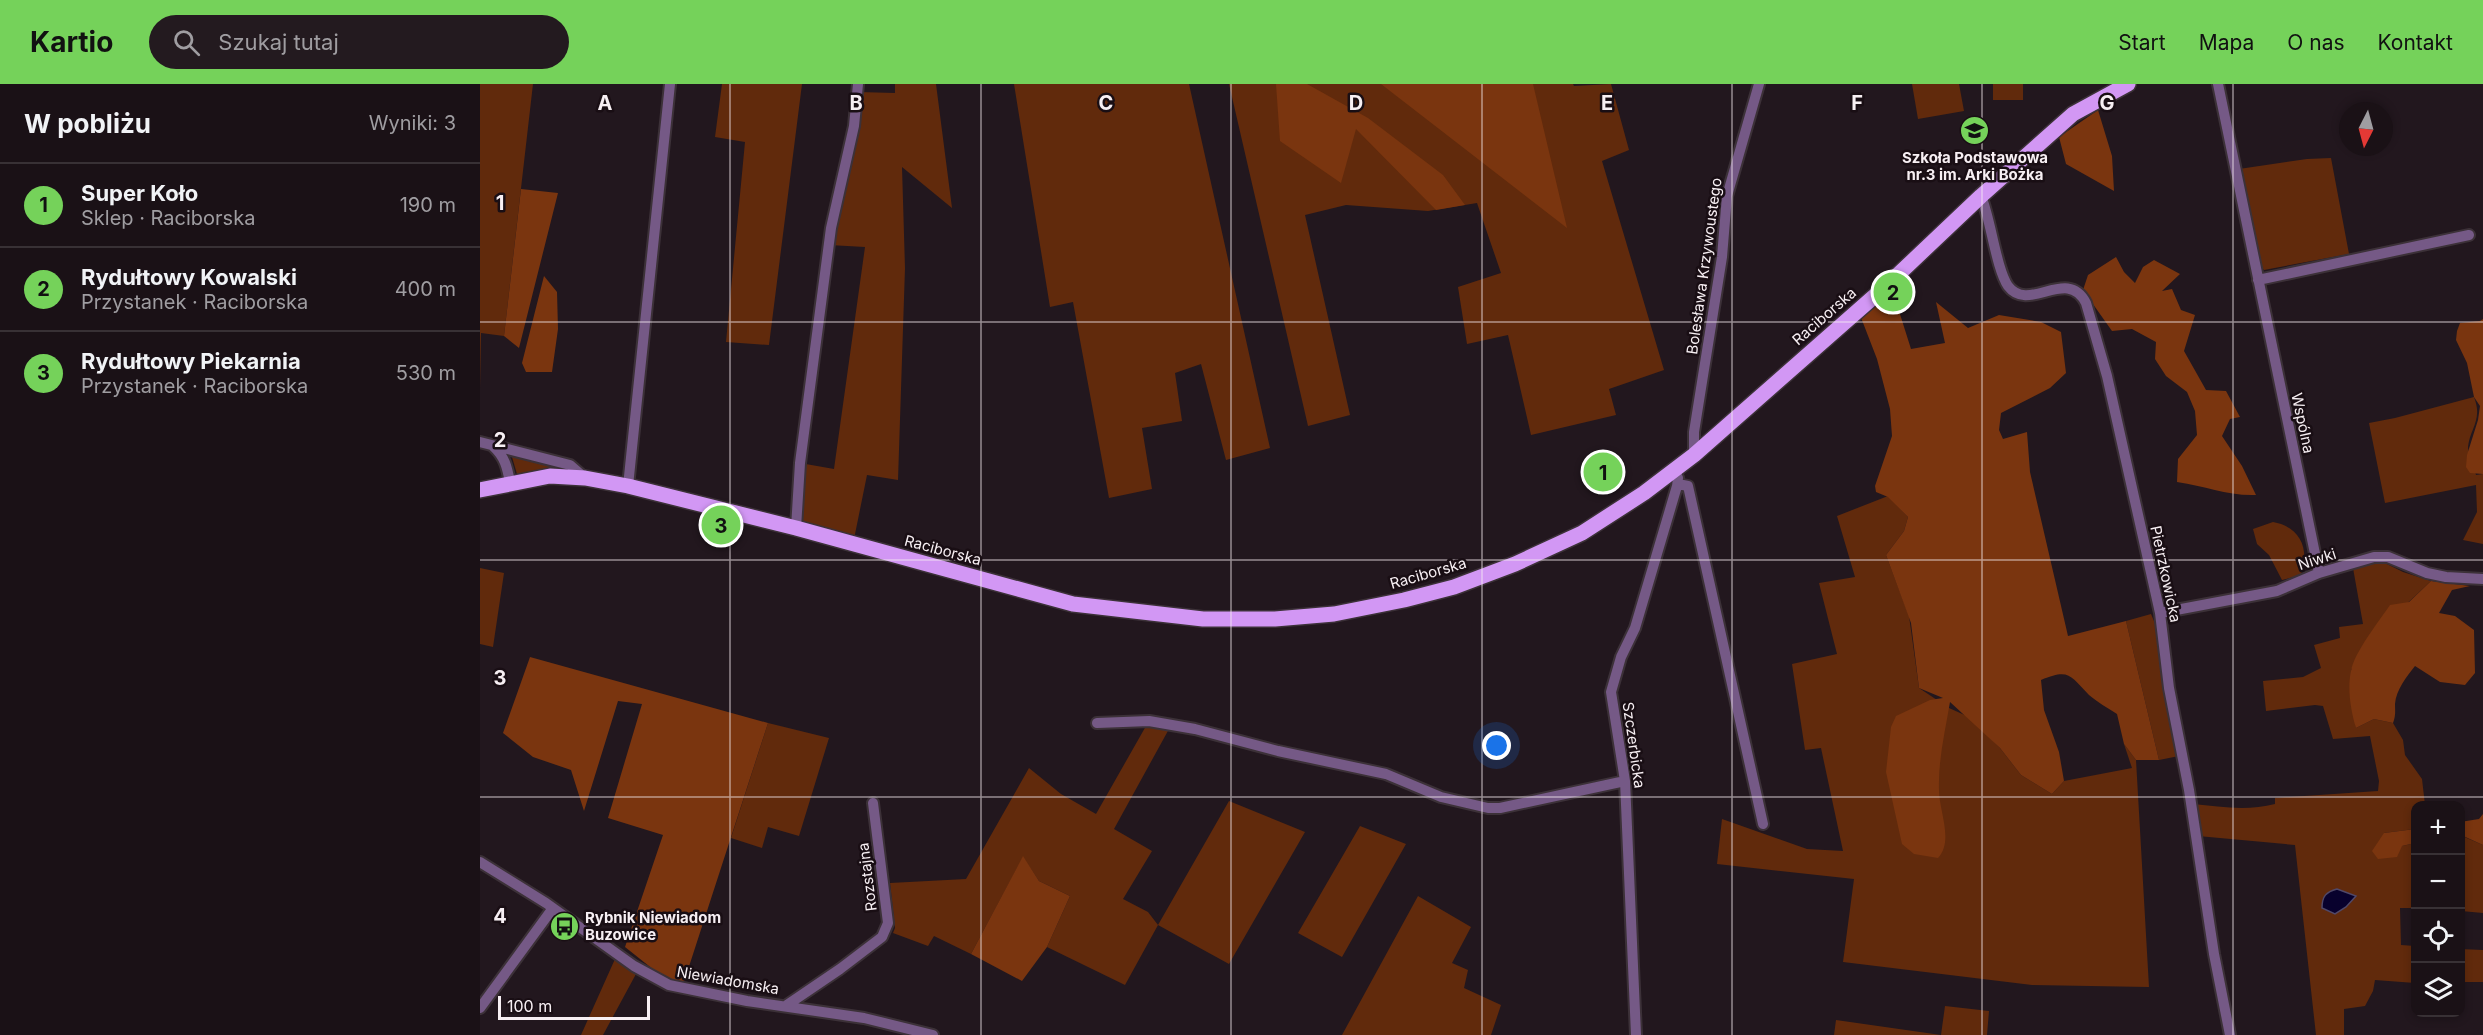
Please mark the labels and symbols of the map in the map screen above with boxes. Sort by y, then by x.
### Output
text: A [598,91,613,115]
text: B [849,91,863,115]
text: C [1099,91,1113,115]
text: D [1349,91,1363,115]
text: E [1601,91,1613,115]
text: F [1851,91,1863,115]
text: G [2099,91,2115,115]
north arrow [2339,102,2393,156]
school or university icon: Szkoła Podstawowa nr.3 im. Arki Bożka [1959,114,1991,146]
place label: Szkoła Podstawowa nr.3 im. Arki Bożka [1902,148,2048,184]
street label: Bolesława Krzywoustego [1682,177,1726,355]
text: 1 [496,191,504,215]
pin: 2 [1874,270,1912,314]
street label: Raciborska [1788,283,1860,349]
street label: Wspólna [2287,391,2319,455]
text: 2 [494,428,506,452]
pin: 1 [1584,450,1622,494]
pin: 3 [702,502,740,548]
street label: Pietrzkowicka [2146,524,2186,624]
street label: Raciborska [903,531,983,569]
street label: Niwki [2295,544,2339,574]
street label: Raciborska [1388,553,1468,593]
text: 3 [494,666,506,690]
street label: Szczerbicka [1619,701,1649,789]
your location [1482,731,1511,760]
street label: Rozstajna [853,842,881,912]
text: 4 [493,904,507,928]
place label: Rybnik Niewiadom Buzowice [585,908,721,944]
bus stop icon: Rybnik Niewiadom Buzowice [548,910,580,942]
street label: Niewiadomska [675,962,781,998]
scale bar [498,993,650,1020]

